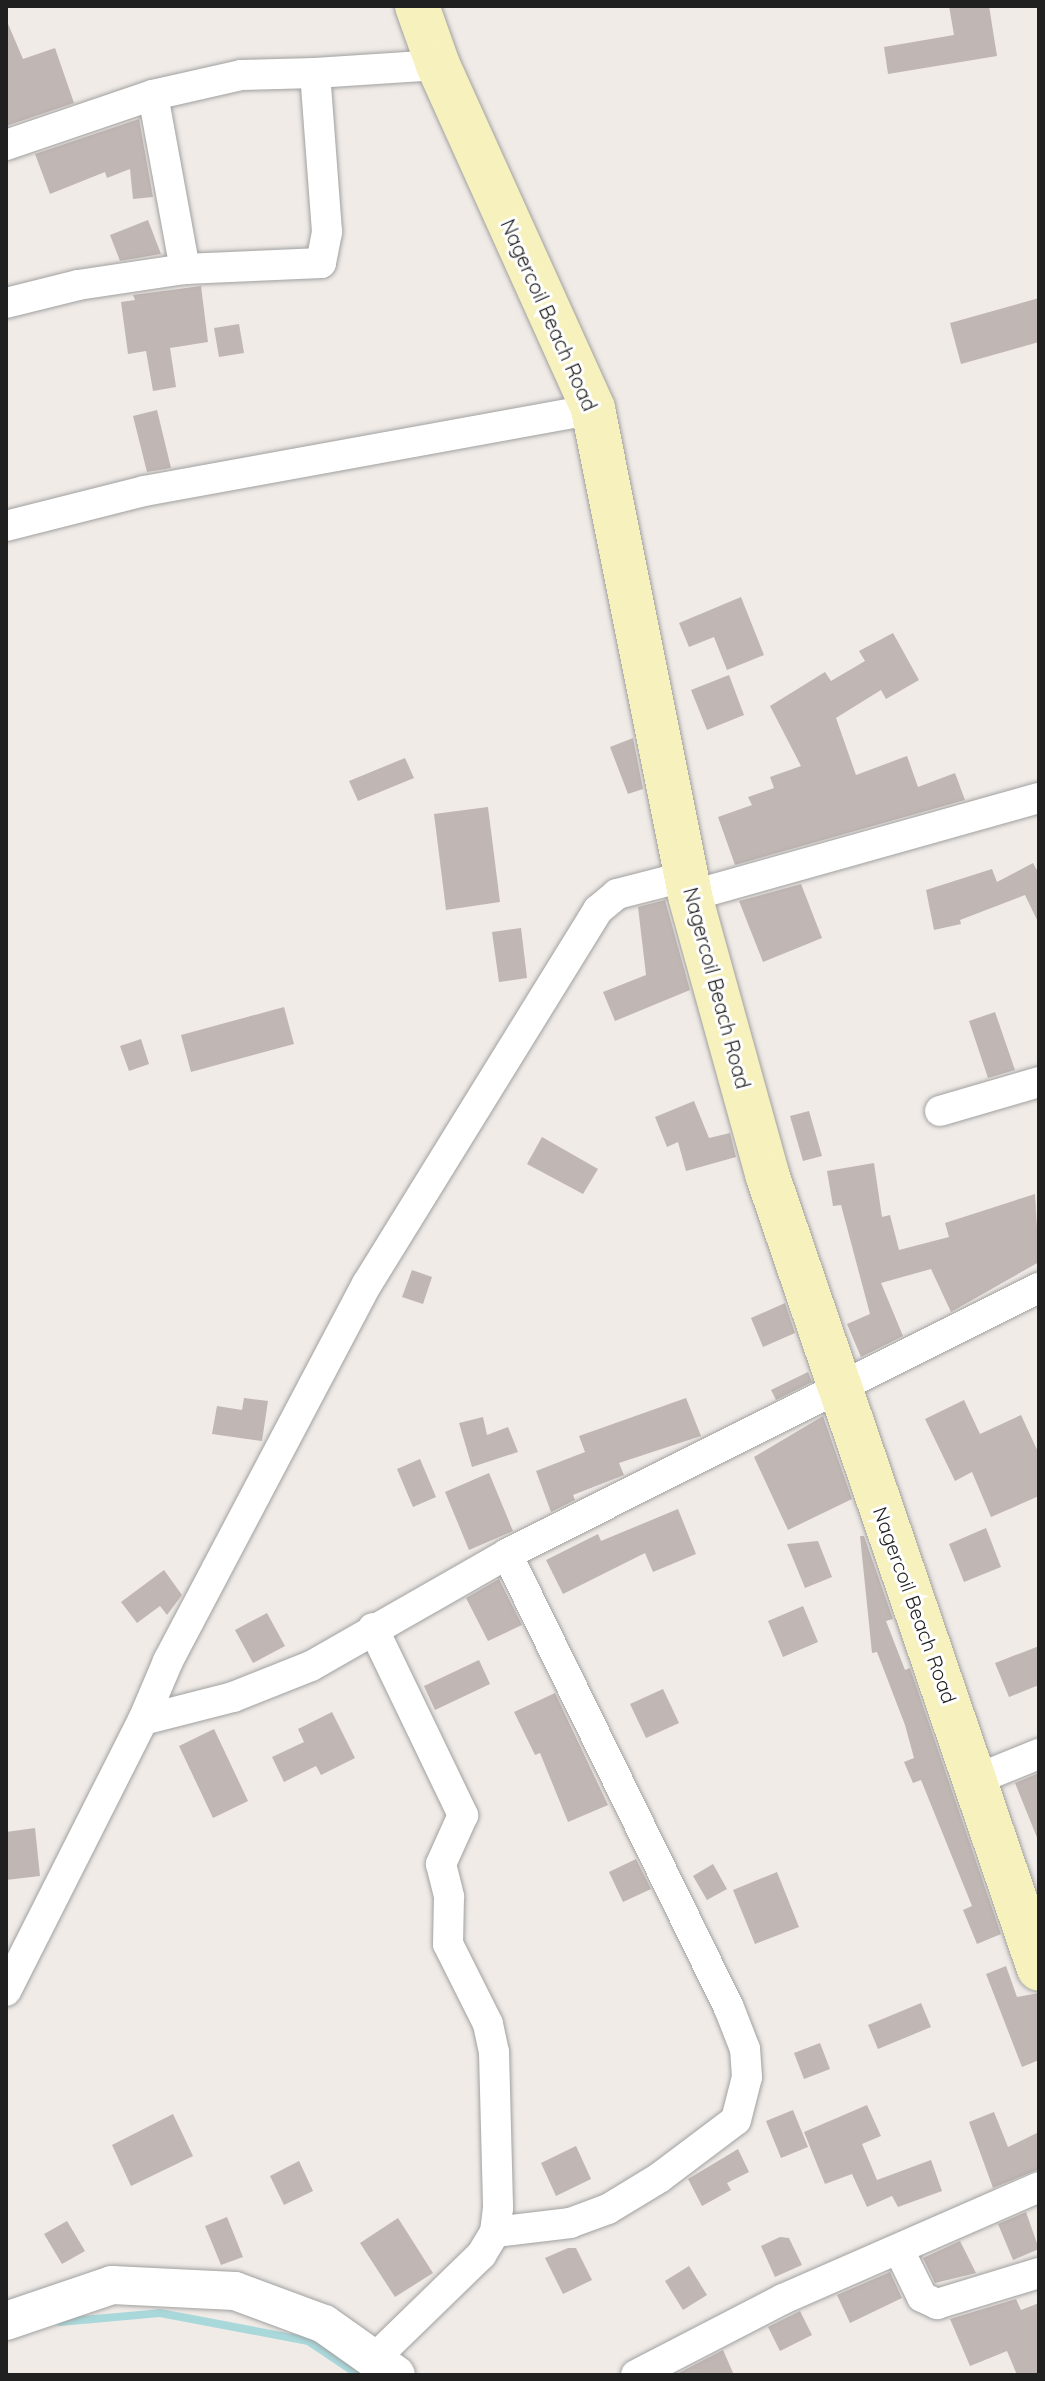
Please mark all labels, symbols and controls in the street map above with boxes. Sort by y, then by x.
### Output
street label: Nagercoil Beach Road [496,215,602,415]
street label: Nagercoil Beach Road [679,885,755,1091]
street label: Nagercoil Beach Road [868,1503,962,1707]

